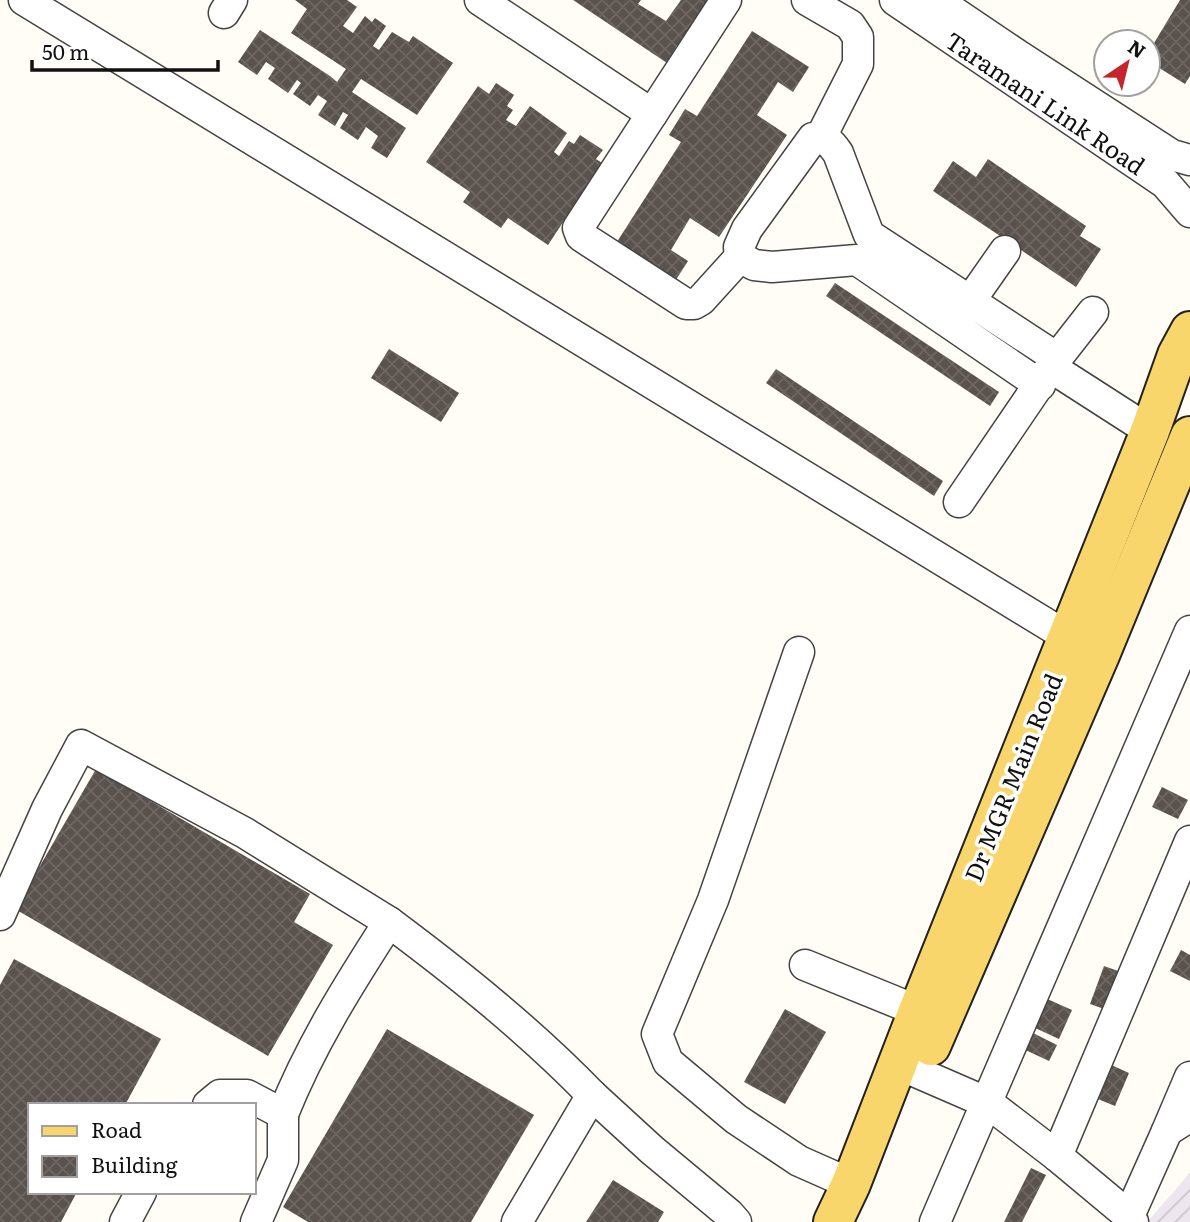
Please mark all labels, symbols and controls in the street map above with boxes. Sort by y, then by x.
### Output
street label: Taramani Link Road [939,22,1153,182]
scale bar [32,28,217,72]
north arrow [1092,28,1162,98]
text: N [1123,32,1152,64]
text: 50 m [42,35,89,66]
street label: Dr MGR Main Road [954,667,1070,886]
legend [28,1103,256,1194]
text: Road [91,1113,142,1144]
text: Building [91,1148,178,1179]

